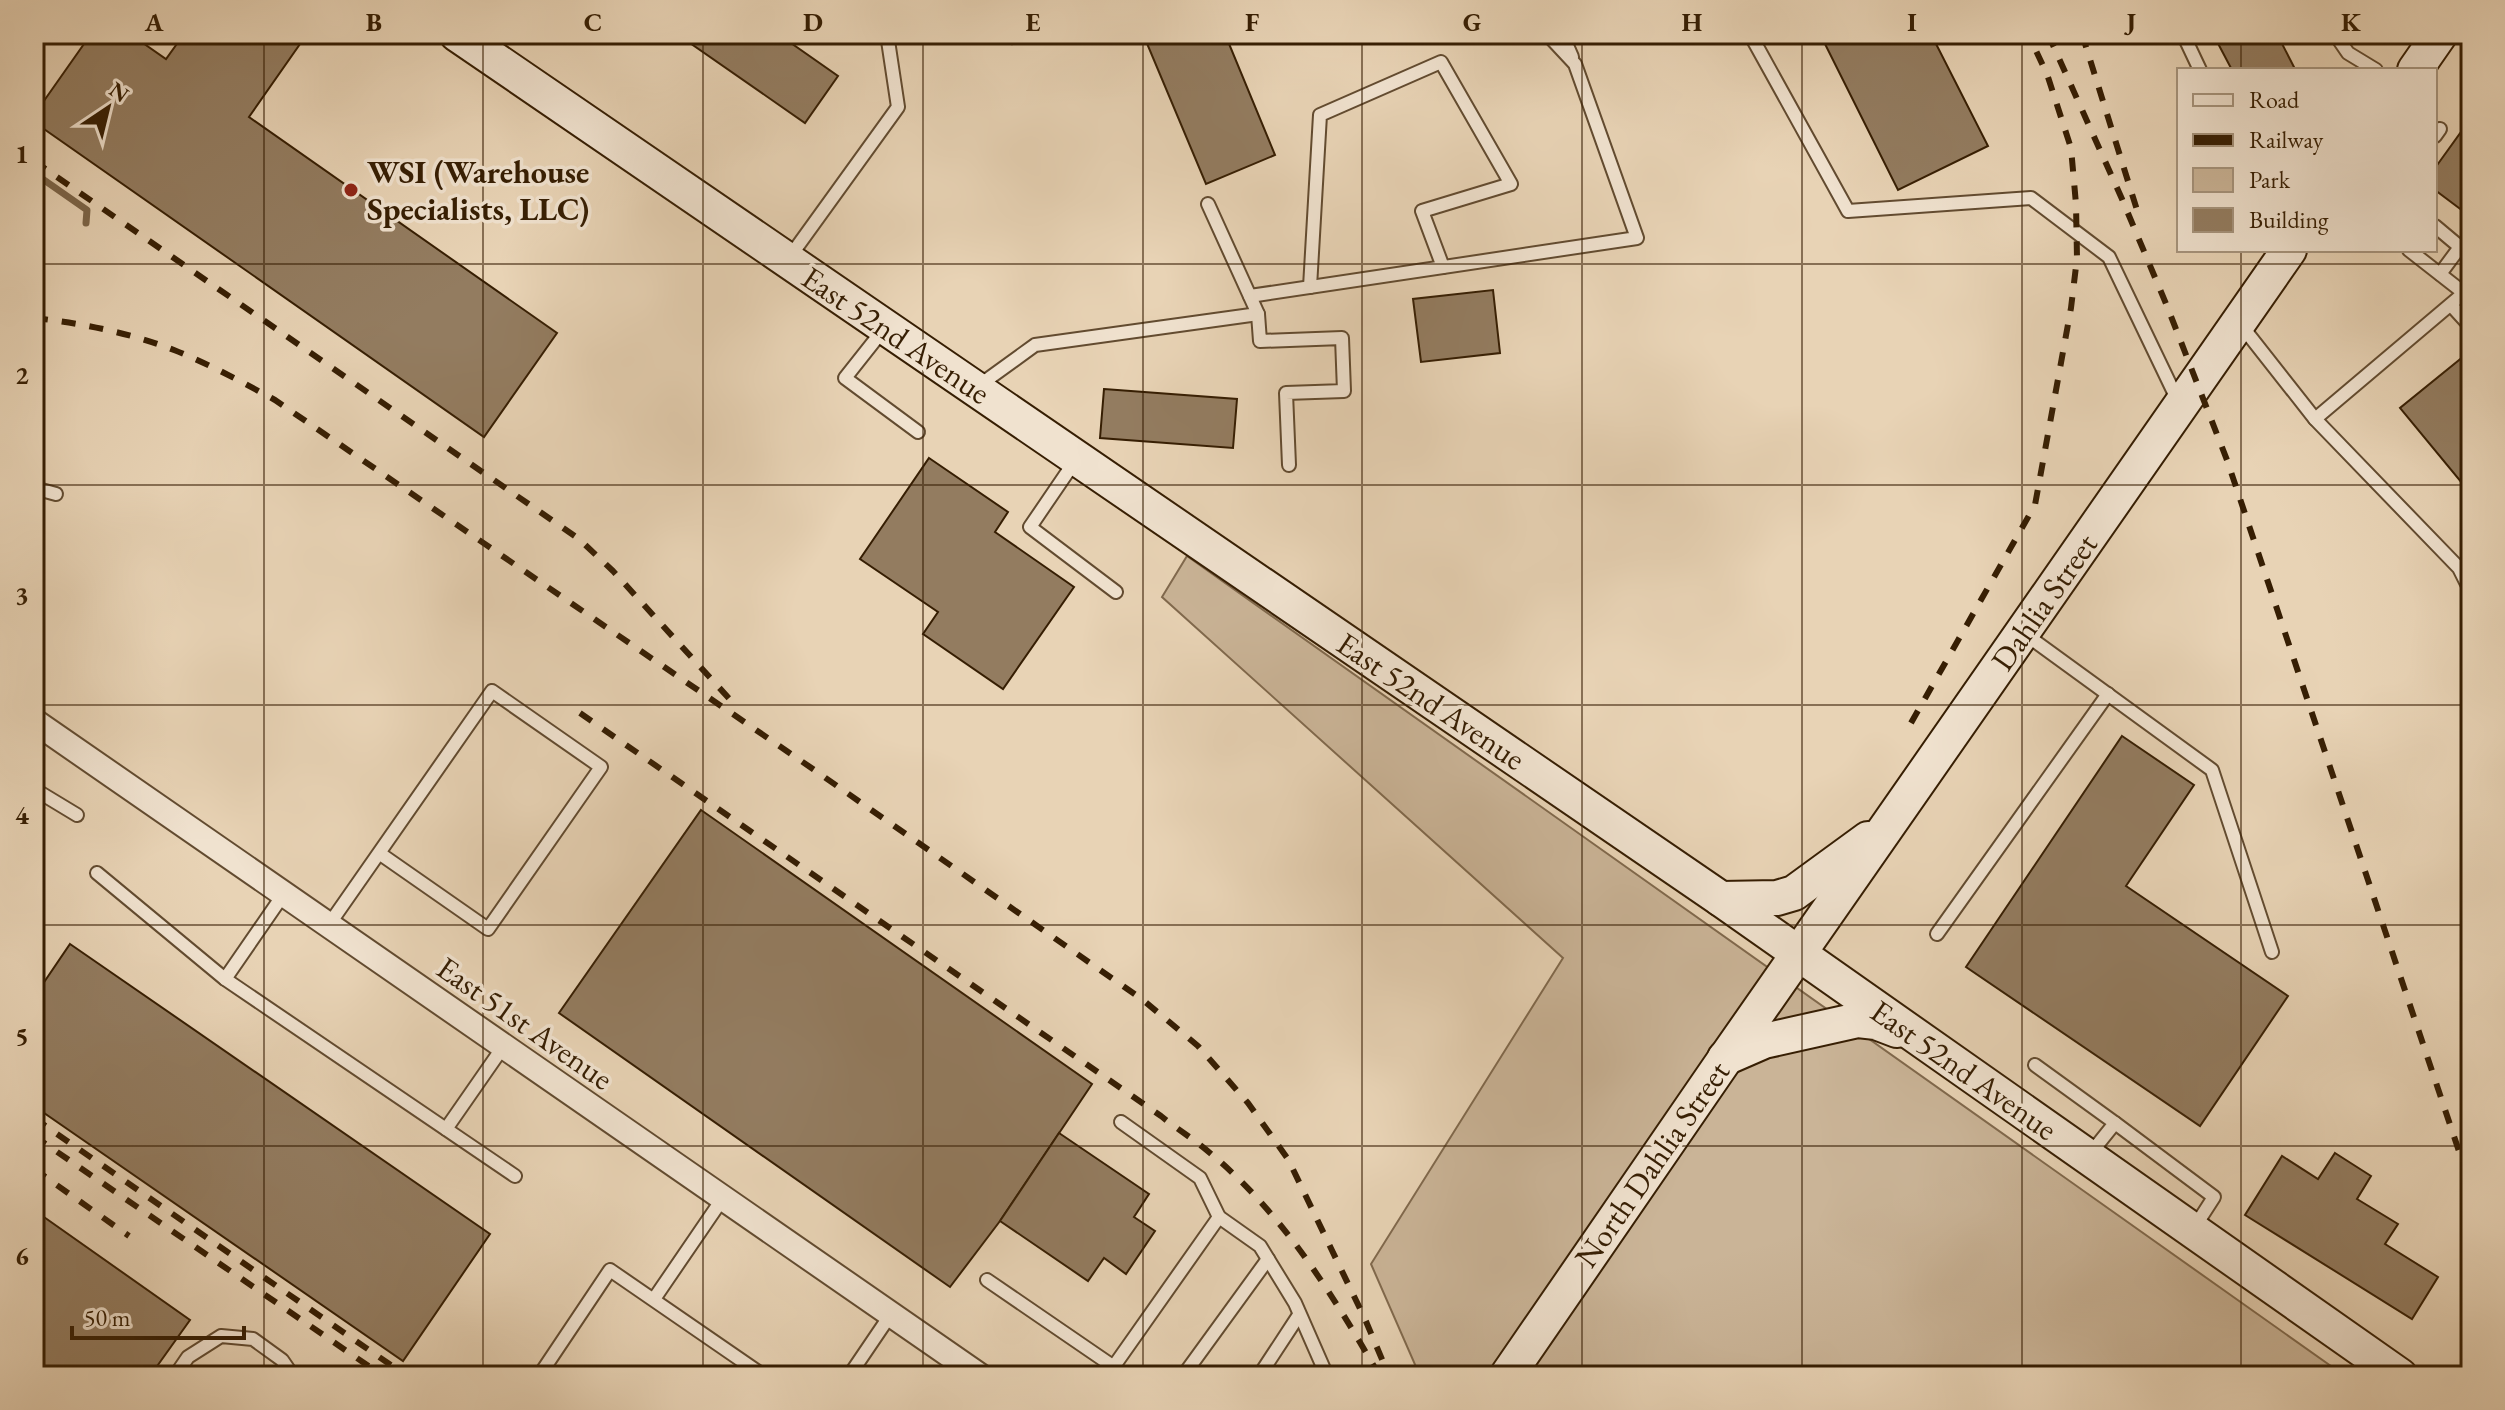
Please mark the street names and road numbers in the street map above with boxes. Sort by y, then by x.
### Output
street label: East 52nd Avenue [794,256,998,414]
street label: Dahlia Street [1981,525,2107,679]
street label: East 52nd Avenue [1329,622,1533,780]
street label: East 51st Avenue [429,947,621,1099]
street label: East 52nd Avenue [1862,990,2066,1150]
street label: North Dahlia Street [1565,1052,1739,1276]

